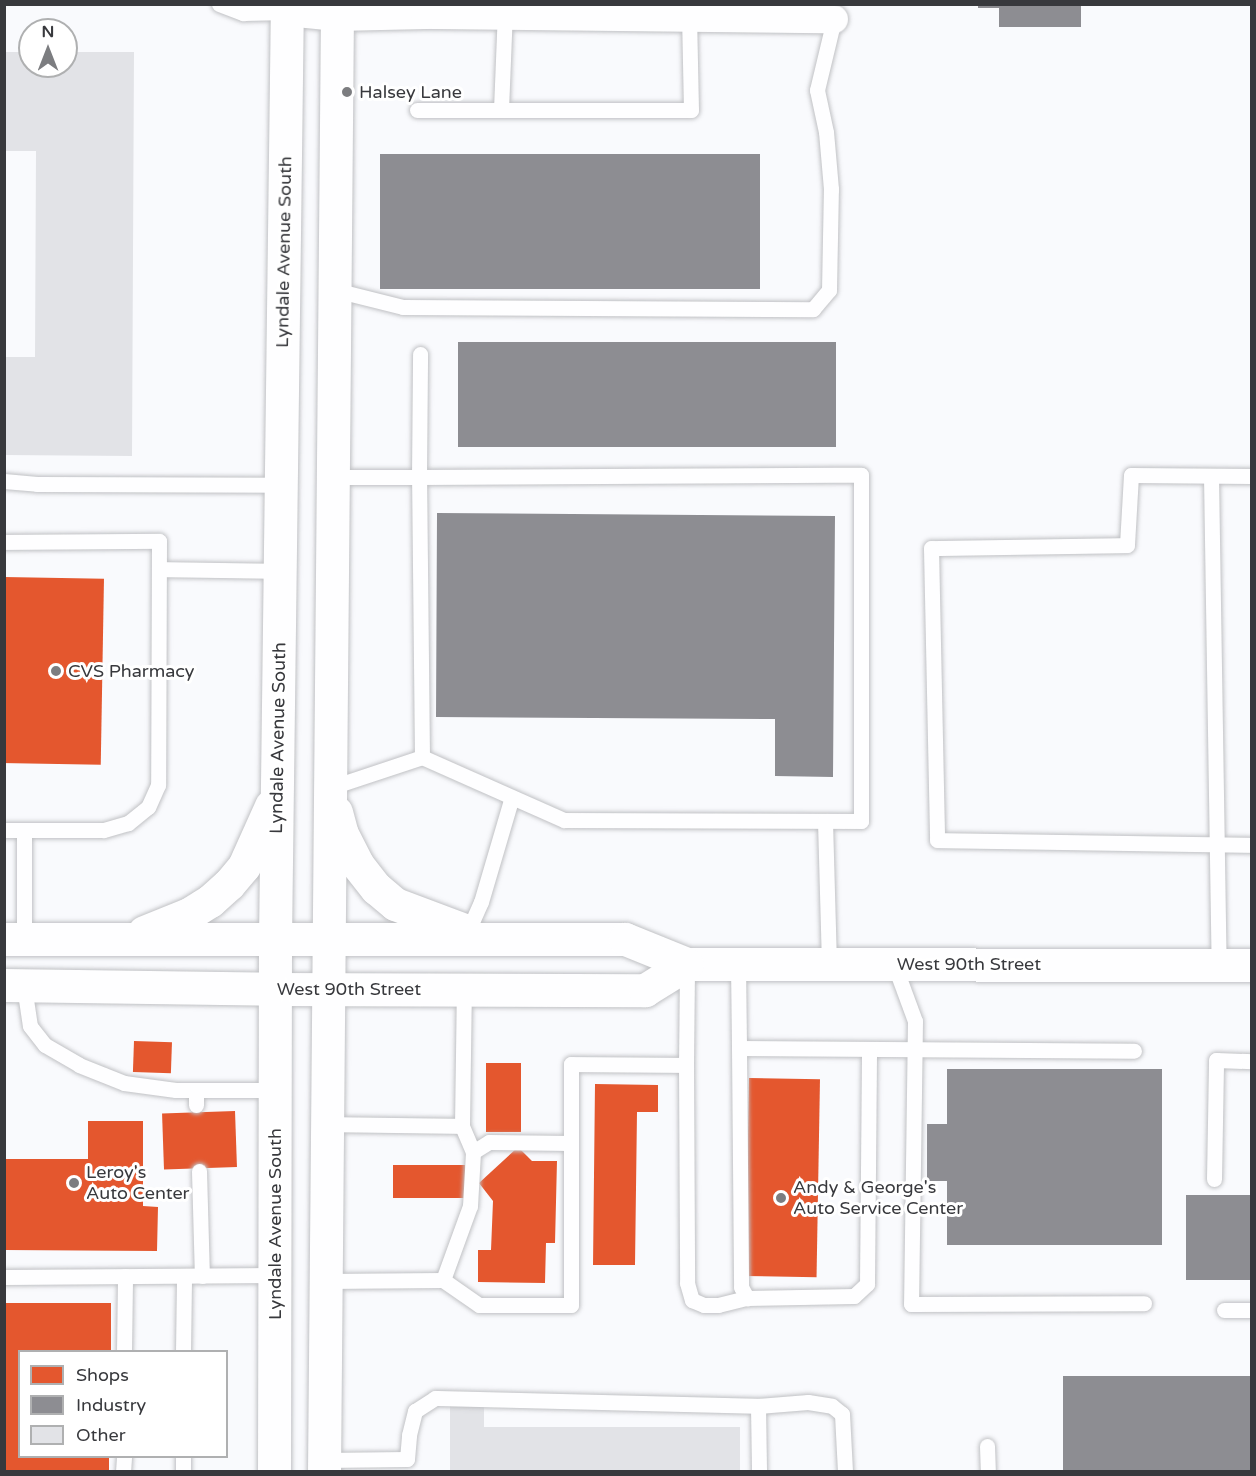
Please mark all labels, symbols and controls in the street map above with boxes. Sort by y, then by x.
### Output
north arrow [18,18,78,78]
text: N [42,22,54,42]
place label: Halsey Lane [359,81,462,103]
marker: Halsey Lane [340,85,354,99]
street label: Lyndale Avenue South [272,156,296,348]
street label: Lyndale Avenue South [266,642,290,834]
place label: CVS Pharmacy [68,660,195,682]
marker: CVS Pharmacy [49,664,63,678]
street label: West 90th Street [897,953,1041,975]
street label: West 90th Street [277,978,421,1000]
street label: Lyndale Avenue South [264,1128,286,1320]
place label: Leroy's Auto Center [86,1162,189,1204]
marker: Leroy's Auto Center [67,1176,81,1190]
place label: Andy & George's Auto Service Center [793,1177,963,1220]
marker: Andy & George's Auto Service Center [774,1191,788,1205]
legend [18,1350,228,1458]
text: Shops [76,1364,129,1386]
text: Industry [76,1394,146,1416]
text: Other [76,1424,126,1446]

